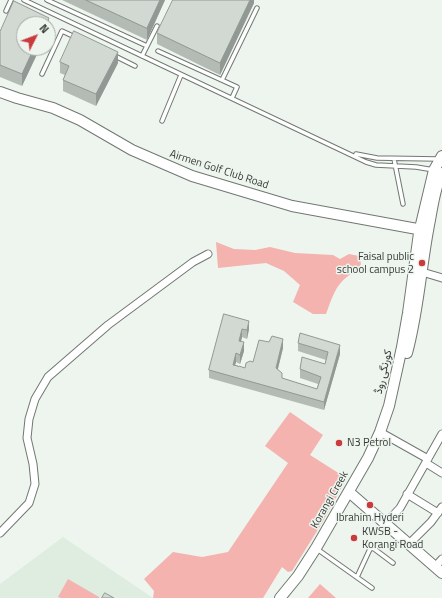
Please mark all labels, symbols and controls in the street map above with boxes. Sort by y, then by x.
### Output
north arrow [16,16,56,56]
text: N [36,20,53,37]
street label: Airmen Golf Club Road [168,148,270,192]
place label: Faisal public school campus 2 [337,250,414,276]
marker: Faisal public school campus 2 [417,258,427,268]
street label: کورنگی روڈ [373,349,395,395]
place label: N3 Petrol [347,436,391,450]
marker: N3 Petrol [334,438,344,448]
street label: Korangi Creek [308,469,352,531]
marker: Ibrahim Hyderi [365,500,375,510]
place label: Ibrahim Hyderi [336,511,404,525]
place label: KWSB - Korangi Road [362,525,423,551]
marker: KWSB - Korangi Road [349,533,359,543]

